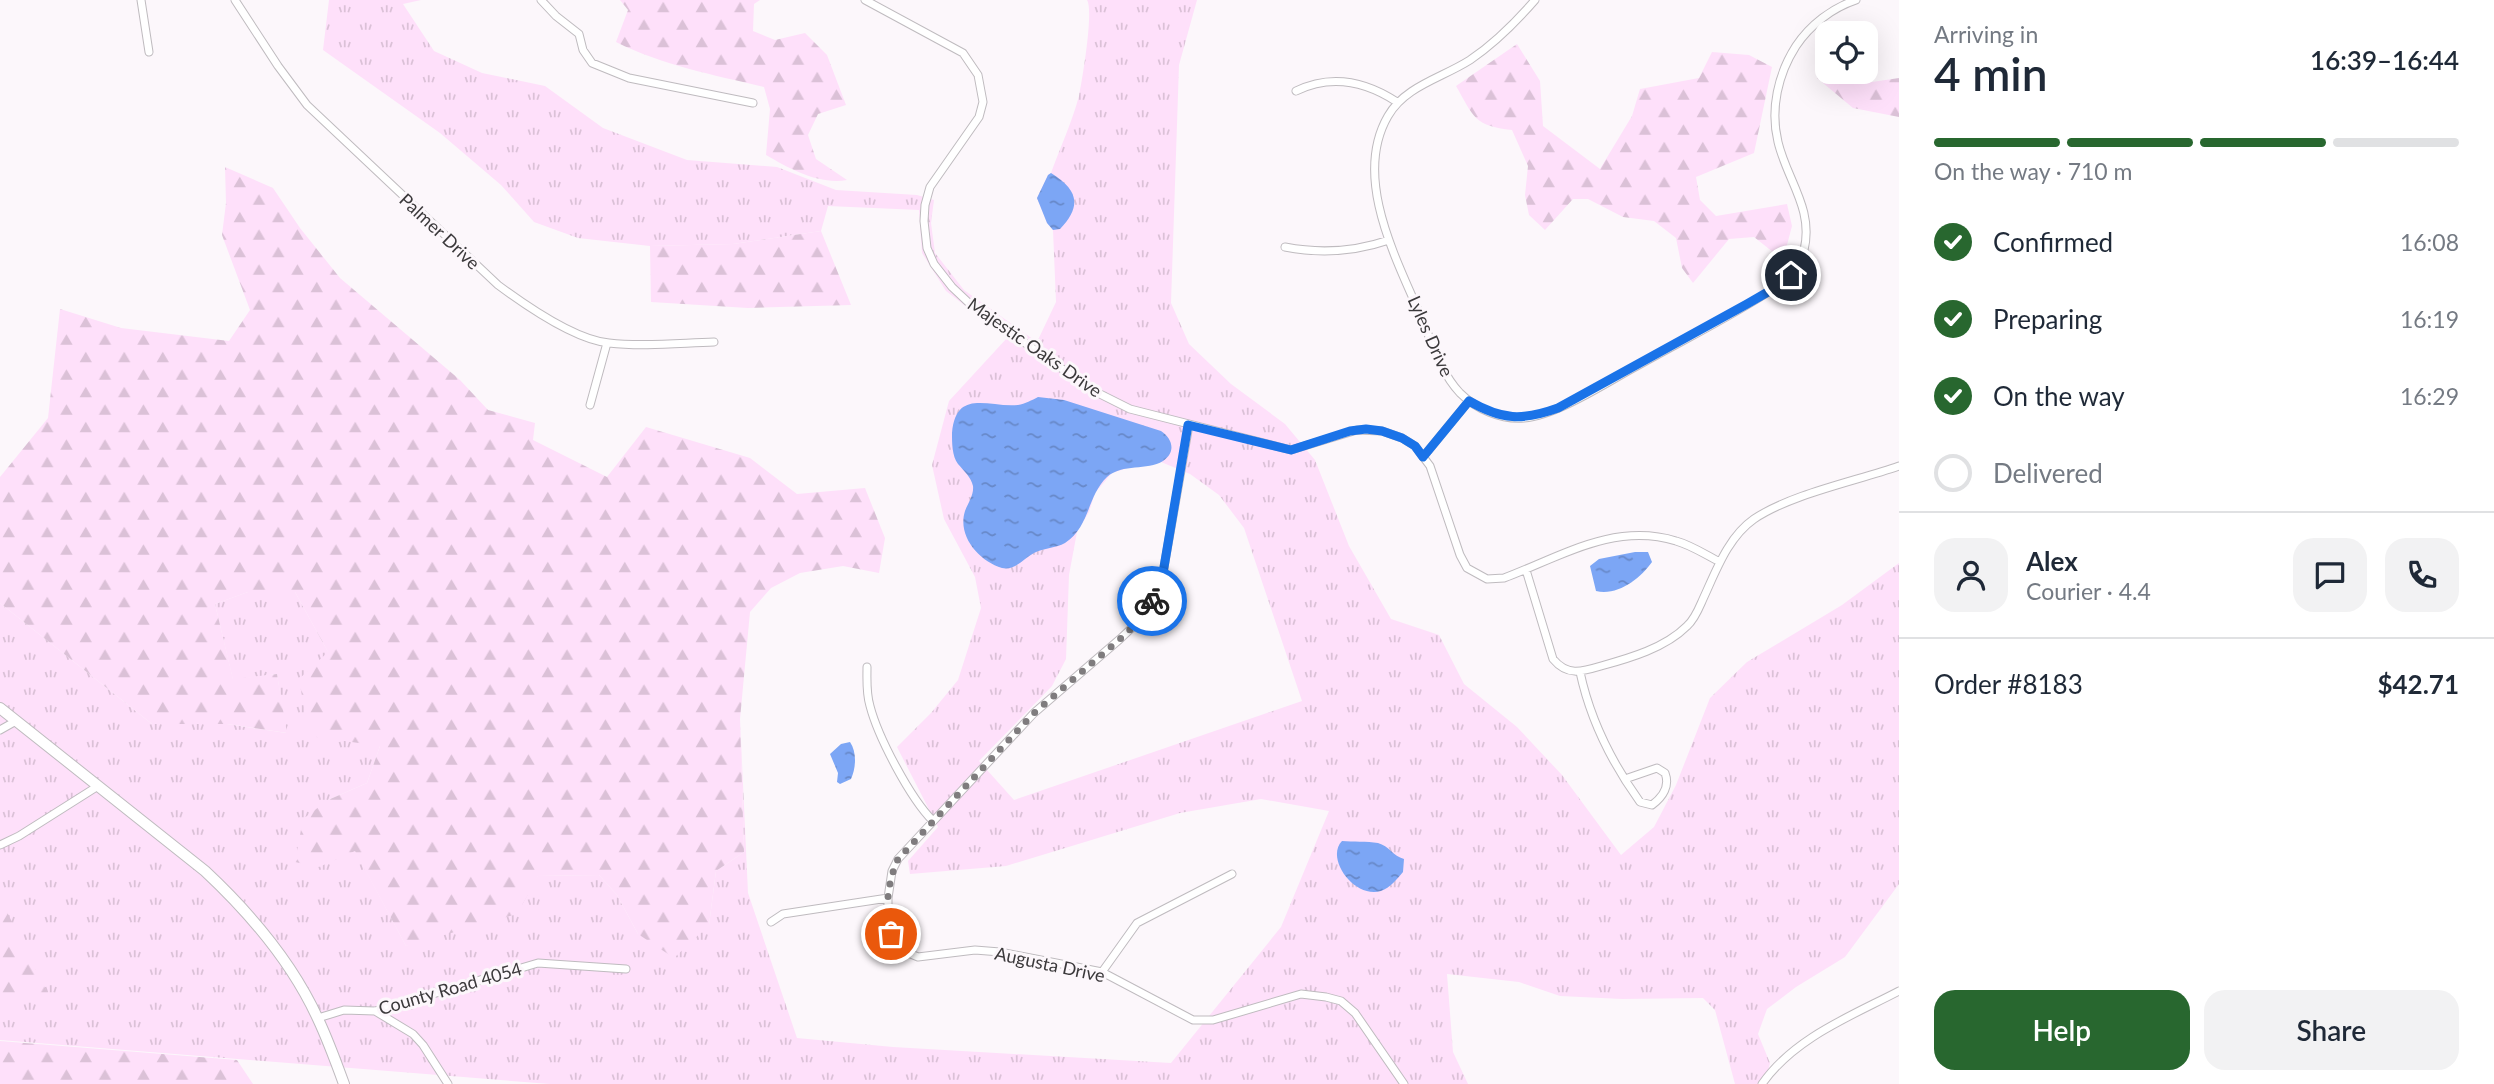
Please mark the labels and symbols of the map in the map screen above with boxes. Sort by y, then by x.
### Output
street label: Palmer Drive [395,188,485,274]
pin [1761,245,1821,305]
street label: Majestic Oaks Drive [964,292,1106,402]
street label: Lyles Drive [1403,292,1459,380]
courier [1117,566,1187,636]
pin [861,904,921,964]
street label: Augusta Drive [993,942,1107,986]
street label: County Road 4054 [376,957,524,1019]

